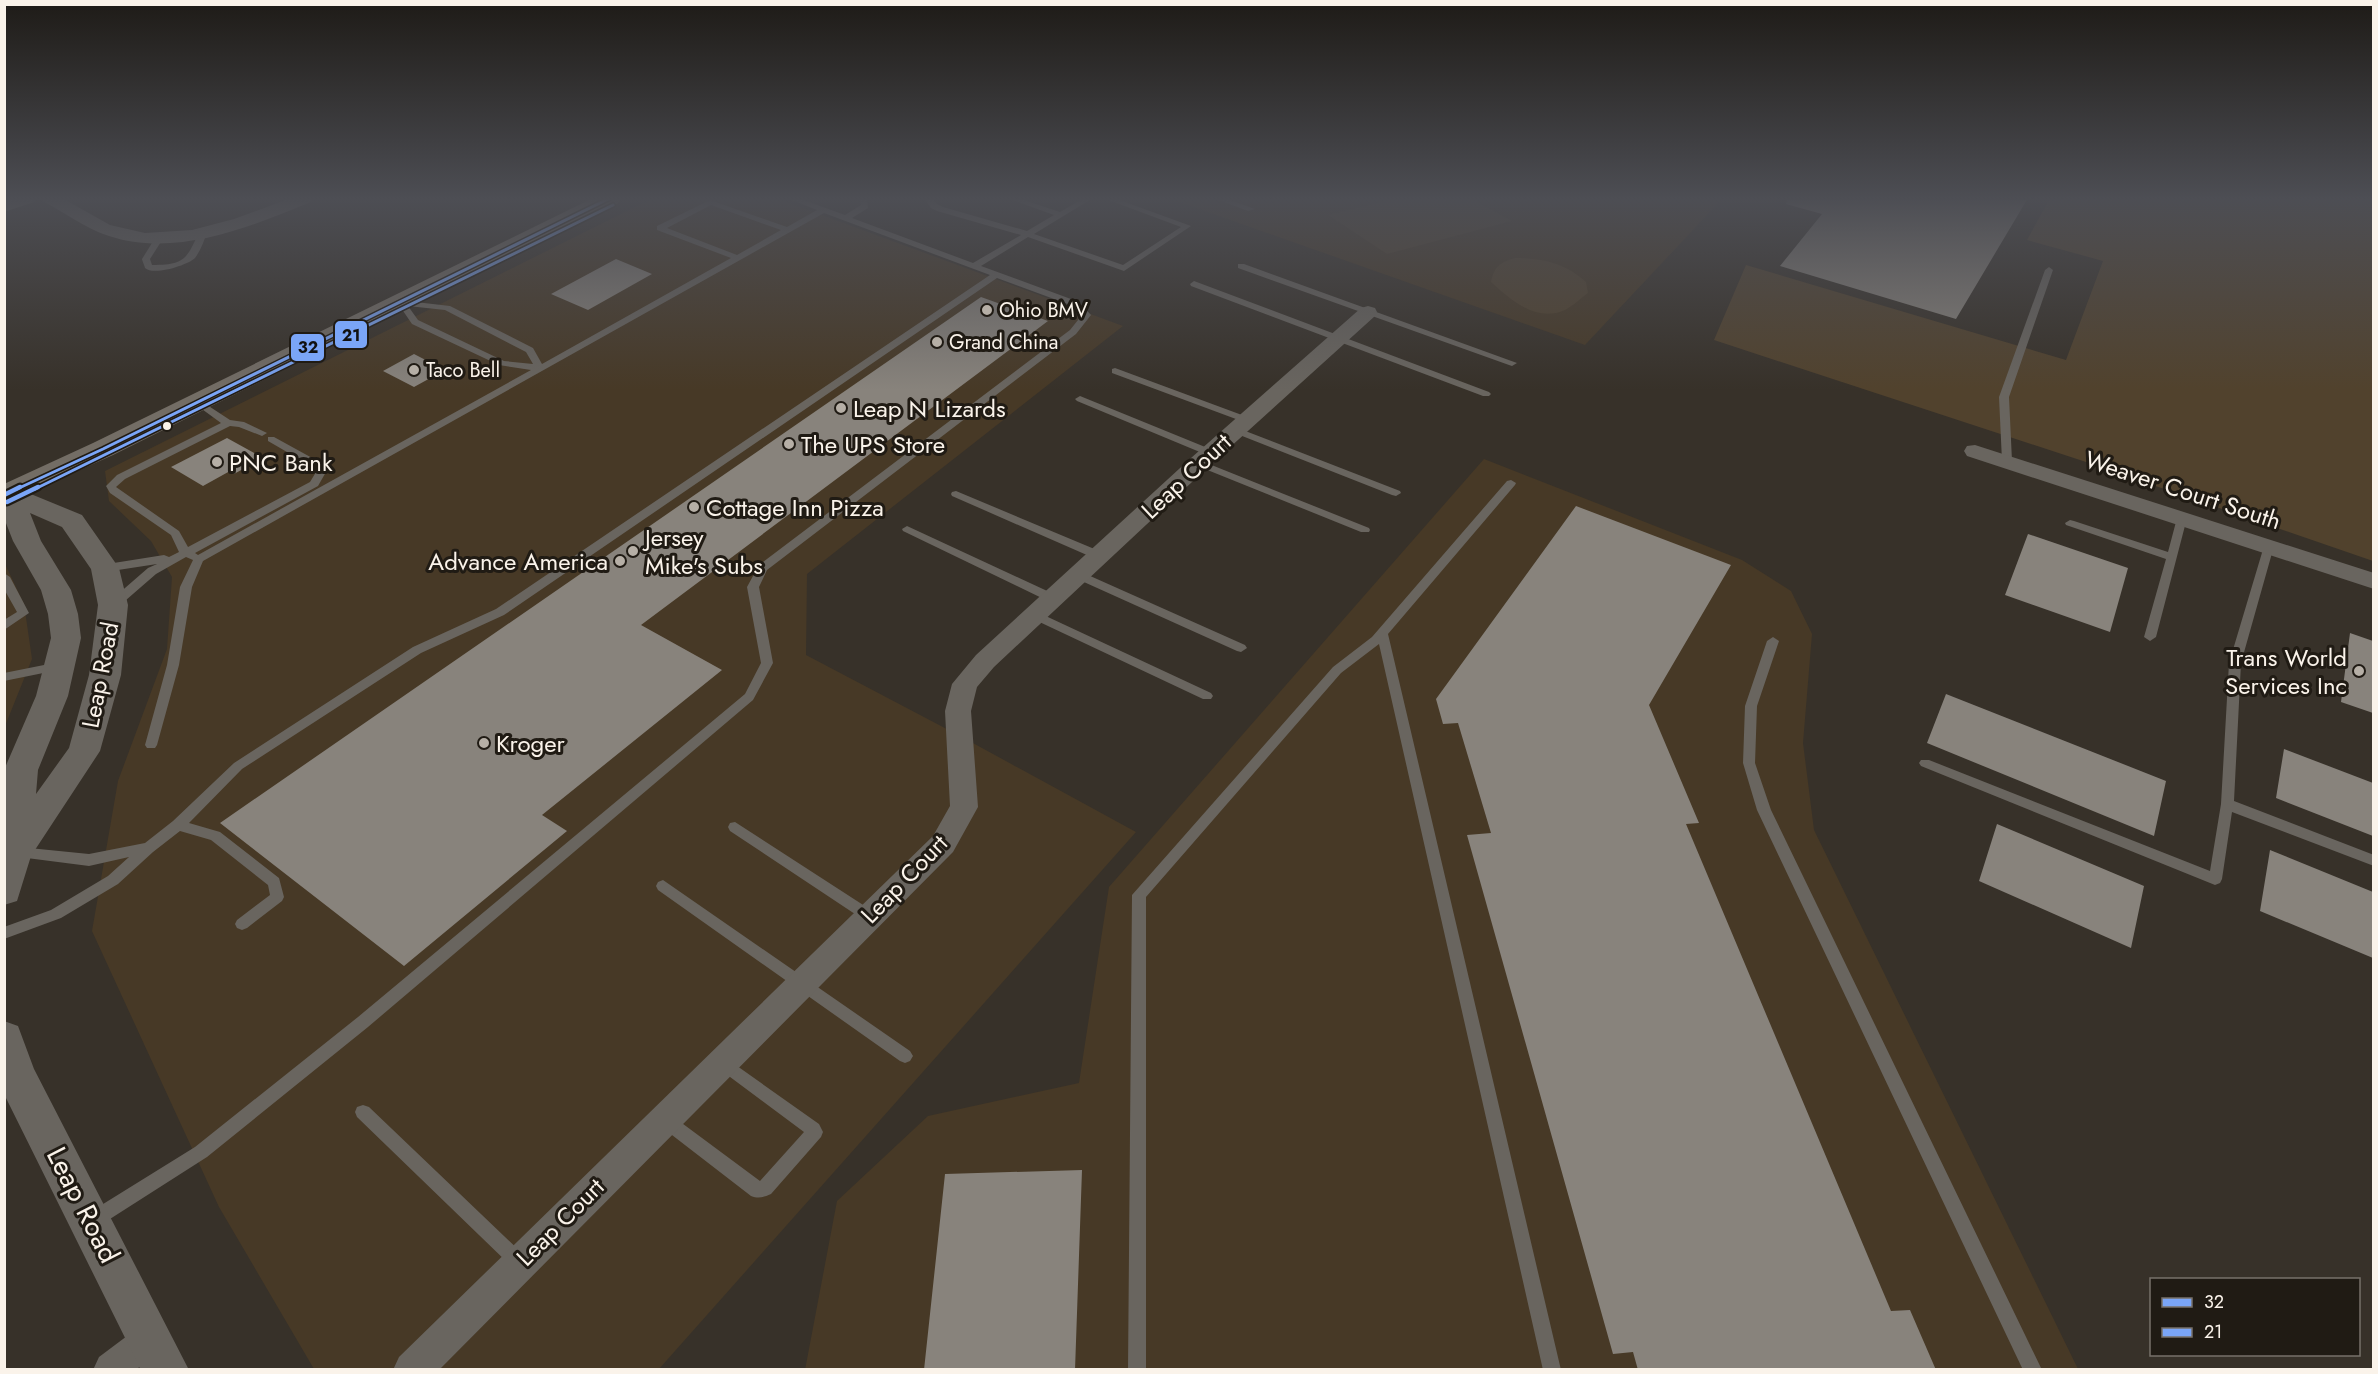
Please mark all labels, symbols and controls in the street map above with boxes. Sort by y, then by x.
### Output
place label: Ohio BMV [999,296,1089,325]
marker: Ohio BMV [980,303,994,317]
line badge: 21 [334,320,368,349]
text: 21 [342,324,360,347]
place label: Grand China [949,328,1058,357]
line badge: 32 [290,333,325,362]
marker: Grand China [930,335,944,349]
text: 32 [298,336,318,359]
place label: Taco Bell [426,356,500,385]
marker: Taco Bell [407,363,421,377]
place label: Leap N Lizards [853,391,1006,426]
marker: Leap N Lizards [834,401,848,415]
unlabelled marker [161,420,173,432]
street label: Leap Court [1133,425,1239,527]
place label: The UPS Store [801,427,945,462]
marker: The UPS Store [782,437,796,451]
street label: Weaver Court South [2081,442,2285,538]
place label: PNC Bank [229,445,333,480]
marker: PNC Bank [210,455,224,469]
place label: Cottage Inn Pizza [706,490,884,525]
marker: Cottage Inn Pizza [687,500,701,514]
place label: Jersey Mike's Subs [642,520,763,583]
place label: Advance America [428,544,608,579]
marker: Jersey Mike's Subs [626,544,640,558]
marker: Advance America [613,554,627,568]
street label: Leap Road [73,619,127,731]
place label: Trans World Services Inc [2225,640,2347,703]
marker: Trans World Services Inc [2352,664,2366,678]
place label: Kroger [496,726,566,761]
marker: Kroger [477,736,491,750]
street label: Leap Court [853,826,956,931]
street label: Leap Road [36,1140,130,1270]
street label: Leap Court [508,1170,612,1274]
legend [2150,1278,2360,1356]
text: 32 [2204,1289,2224,1315]
text: 21 [2204,1319,2222,1345]

